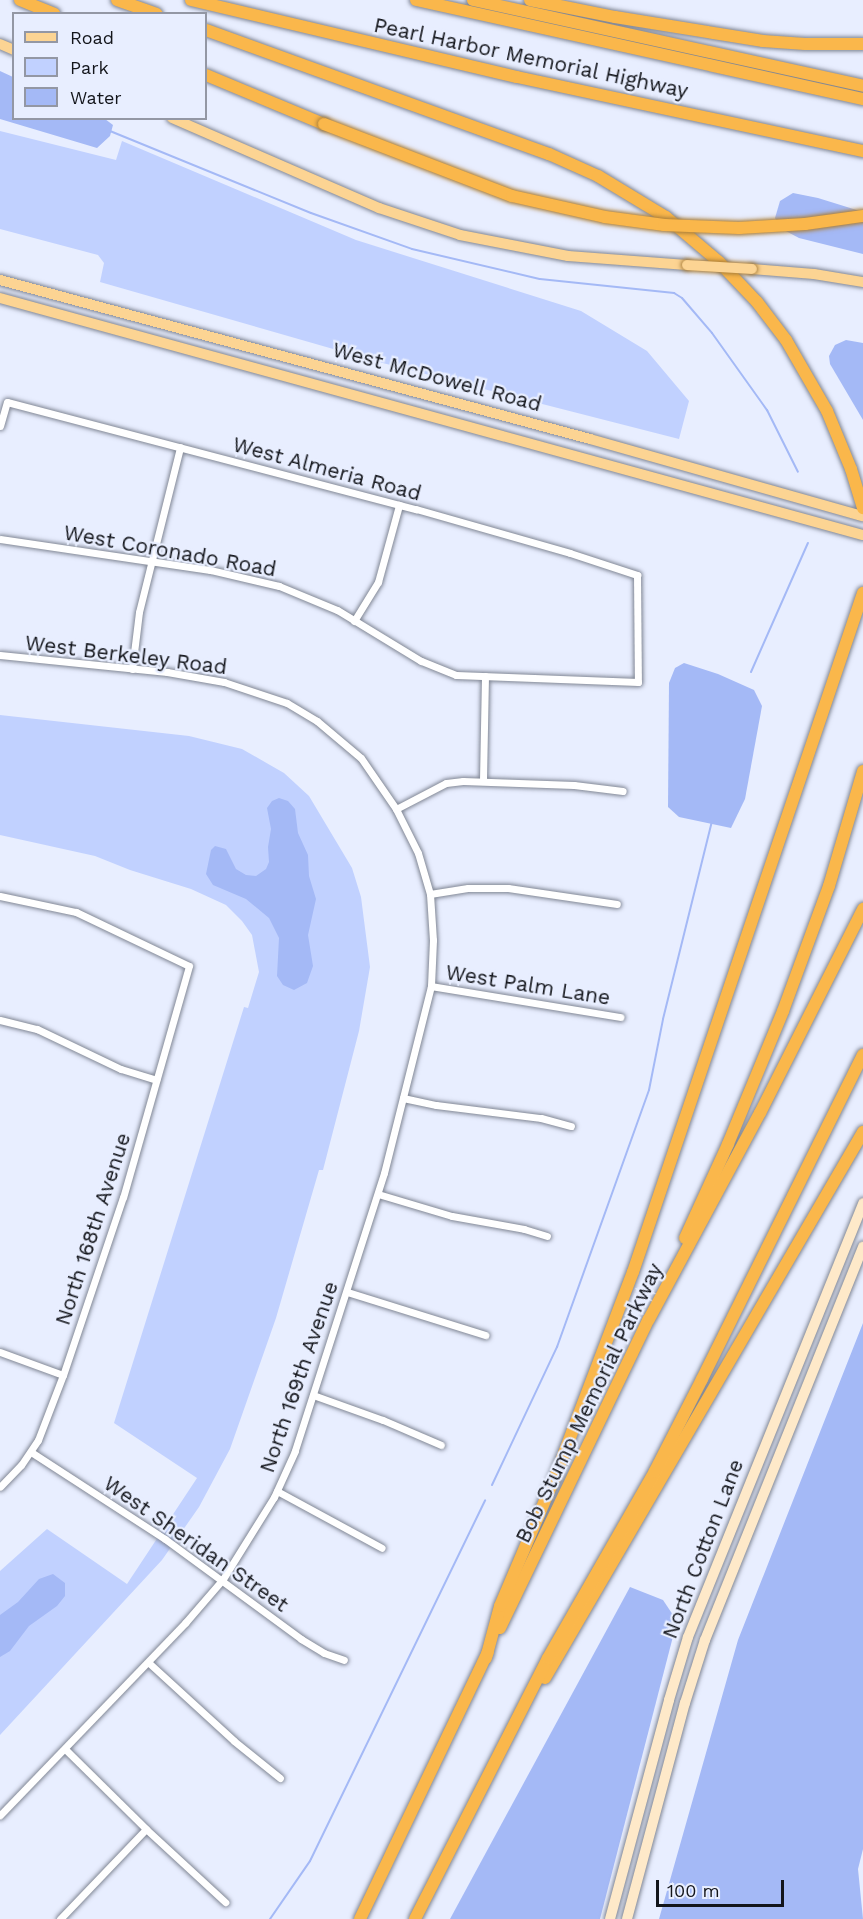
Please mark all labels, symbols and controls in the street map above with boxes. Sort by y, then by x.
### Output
legend [12,12,207,120]
street label: Pearl Harbor Memorial Highway [371,12,691,104]
text: Road [70,27,114,48]
text: Park [70,57,109,78]
text: Water [70,87,122,108]
street label: West McDowell Road [329,337,545,417]
street label: West Almeria Road [229,432,425,506]
street label: West Coronado Road [62,520,278,582]
street label: West Berkeley Road [23,630,229,680]
street label: West Palm Lane [444,960,612,1010]
street label: North 168th Avenue [50,1129,136,1329]
street label: Bob Stump Memorial Parkway [510,1259,668,1547]
street label: North 169th Avenue [254,1277,344,1477]
street label: North Cotton Lane [657,1456,749,1642]
street label: West Sheridan Street [99,1471,293,1617]
scale bar [659,1868,786,1906]
text: 100 m [667,1880,720,1901]

